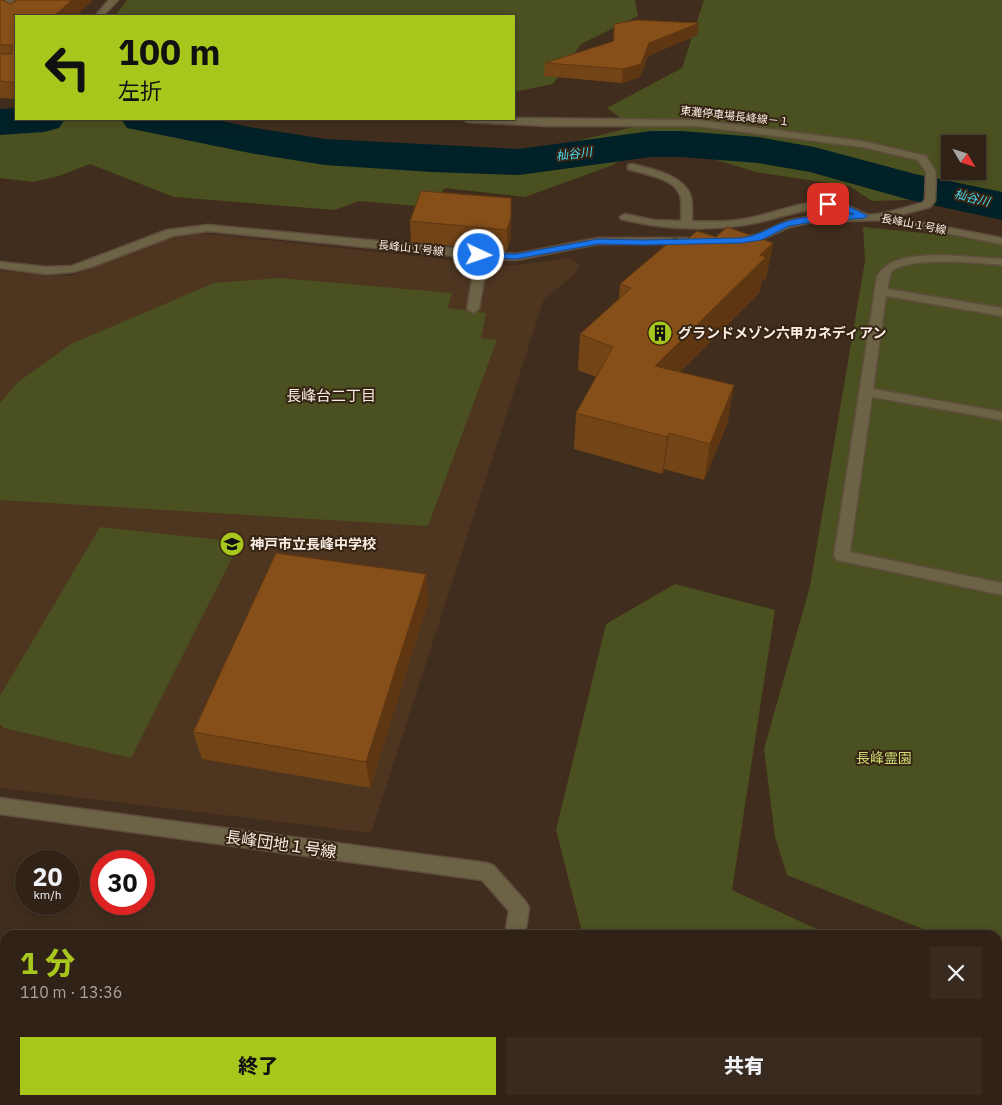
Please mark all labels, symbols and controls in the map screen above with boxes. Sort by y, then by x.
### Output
text: 100 m [118,29,221,75]
icon: left [35,35,100,100]
text: 左折 [118,76,162,105]
street label: 東灘停車場長峰線－１ [680,103,790,129]
north arrow [941,135,986,180]
map controls [941,135,986,180]
water label: 杣谷川 [555,144,595,163]
pin [807,183,849,225]
water label: 杣谷川 [953,186,993,210]
icon: arrive [814,190,842,218]
street label: 長峰山１号線 [880,211,948,237]
position arrow [452,228,504,280]
street label: 長峰山１号線 [377,238,445,258]
building icon: グランドメゾン六甲カネディアン [647,320,673,346]
place label: グランドメゾン六甲カネディアン [678,324,886,342]
district label: 長峰台二丁目 [286,386,376,405]
school or university icon: 神戸市立長峰中学校 [219,531,245,557]
place label: 神戸市立長峰中学校 [250,535,376,553]
park label: 長峰霊園 [856,749,912,767]
street label: 長峰団地１号線 [224,826,338,862]
speed limit sign: 30 [90,850,155,915]
text: 20 [32,860,63,893]
text: km/h [33,887,62,902]
text: 1 分 [20,943,75,982]
button: close [930,947,982,999]
text: 110 m · 13:36 [20,982,122,1002]
button: 終了 [20,1037,496,1095]
button: 共有 [506,1037,982,1095]

